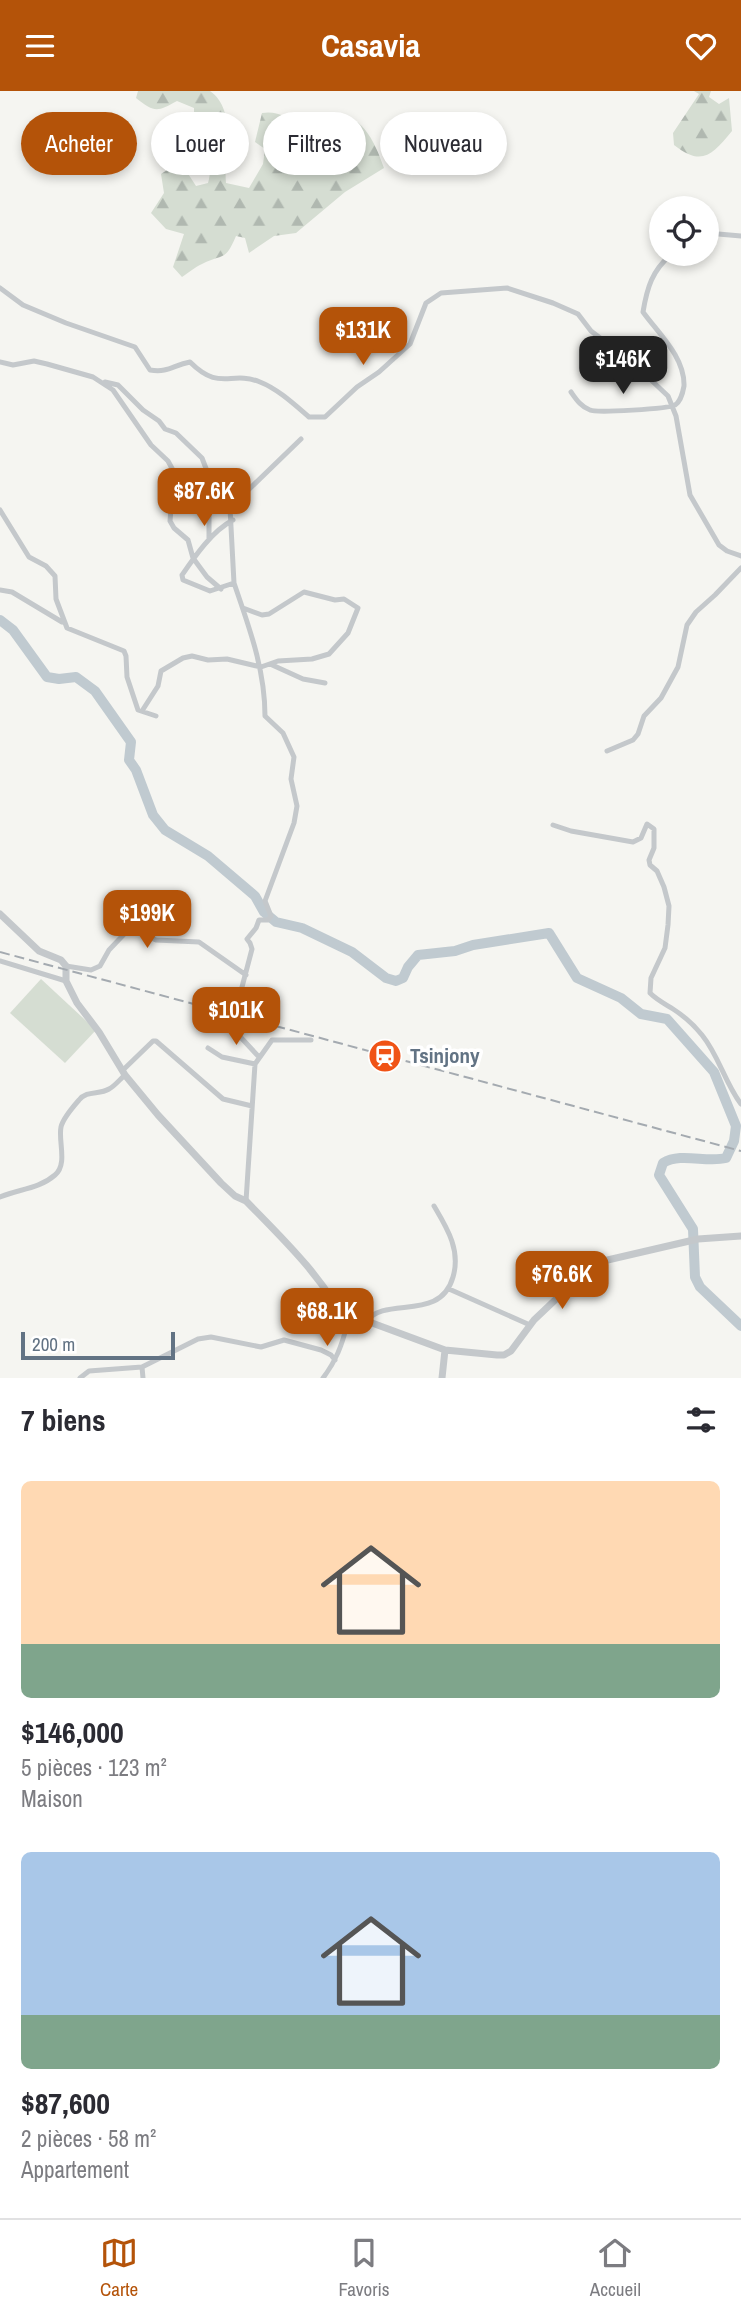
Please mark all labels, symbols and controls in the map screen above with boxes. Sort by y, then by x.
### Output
text: Casavia [321,24,420,67]
icon: menu [21,27,59,65]
icon: heart [682,27,720,65]
chip: Acheter [21,112,137,175]
chip: Louer [151,112,249,175]
chip: Filtres [263,112,366,175]
chip: Nouveau [380,112,507,175]
map controls [649,196,719,266]
button: locate [649,196,719,266]
pin: $131K [314,307,412,367]
text: $131K [335,314,391,345]
pin: $146K [574,337,672,396]
text: $146K [595,343,651,374]
pin: $87.6K [147,469,261,528]
text: $87.6K [174,475,234,506]
pin: $199K [98,891,196,950]
text: $199K [119,897,175,928]
pin: $101K [187,988,285,1047]
text: $101K [208,994,264,1025]
station icon: Tsinjony [366,1037,404,1075]
place label: Tsinjony [410,1041,480,1070]
pin: $76.6K [505,1251,619,1311]
text: $76.6K [532,1258,592,1289]
pin: $68.1K [270,1289,384,1348]
text: $68.1K [297,1295,357,1326]
scale bar [21,1329,175,1361]
text: 200 m [32,1331,75,1357]
text: 7 biens [21,1400,106,1440]
icon: filters [682,1401,720,1439]
icon: home [308,1527,434,1653]
text: $146,000 [21,1712,124,1752]
text: 5 pièces · 123 m² [21,1752,167,1783]
text: Maison [21,1783,83,1814]
icon: home [308,1898,434,2024]
text: $87,600 [21,2083,110,2123]
text: 2 pièces · 58 m² [21,2123,156,2154]
text: Appartement [21,2154,129,2185]
tab: Carte [100,2234,138,2302]
tab: Favoris [338,2234,390,2302]
tab: Accueil [590,2234,641,2302]

